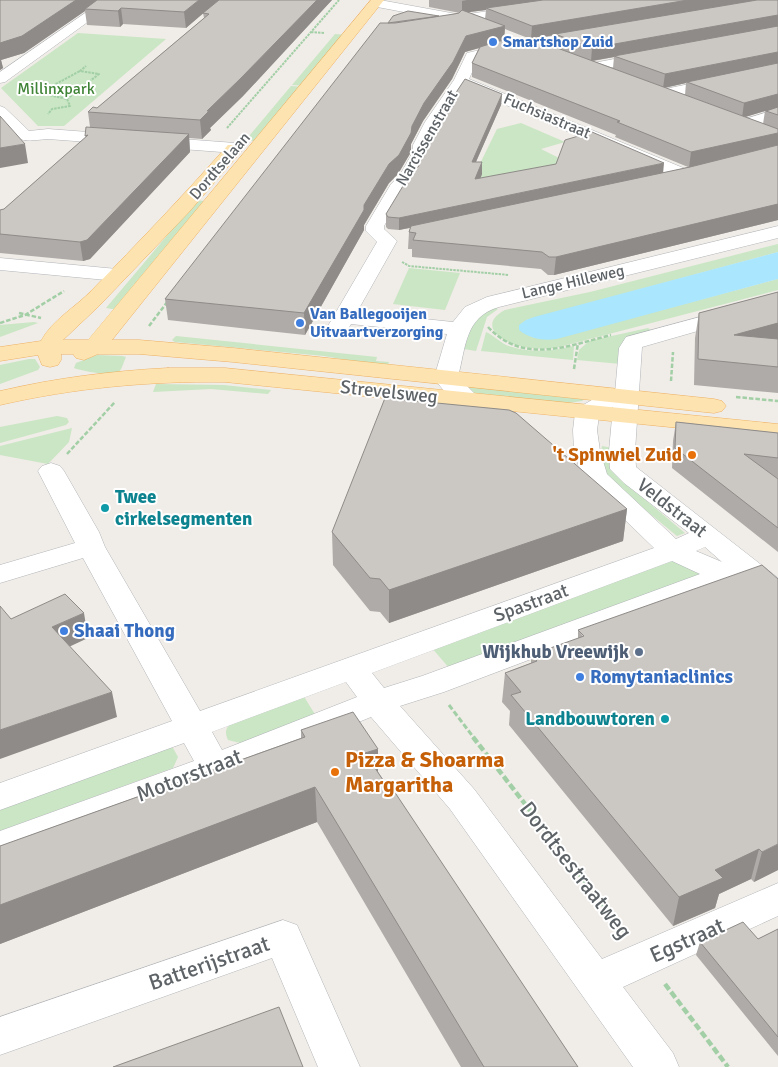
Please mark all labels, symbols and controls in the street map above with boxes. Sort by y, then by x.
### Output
place label: Smartshop Zuid [503,32,614,52]
marker: Smartshop Zuid [487,36,499,48]
park label: Millinxpark [17,79,95,99]
street label: Narcissenstraat [391,86,463,189]
street label: Fuchsiastraat [501,89,594,143]
street label: Dordtselaan [185,128,255,204]
street label: Lange Hilleweg [520,260,626,304]
place label: Van Ballegooijen Uitvaartverzorging [310,304,444,342]
marker: Van Ballegooijen Uitvaartverzorging [294,317,306,329]
street label: Strevelsweg [339,375,439,409]
place label: 't Spinwiel Zuid [553,443,682,467]
marker: 't Spinwiel Zuid [686,449,698,461]
street label: Veldstraat [632,473,712,543]
place label: Twee cirkelsegmenten [115,485,252,531]
marker: Twee cirkelsegmenten [99,502,111,514]
street label: Spastraat [490,578,572,628]
place label: Shaai Thong [74,619,175,643]
marker: Shaai Thong [58,625,70,637]
place label: Wijkhub Vreewijk [482,640,629,664]
marker: Wijkhub Vreewijk [633,646,645,658]
place label: Romytaniaclinics [590,665,733,689]
marker: Romytaniaclinics [574,671,586,683]
place label: Landbouwtoren [525,707,655,731]
marker: Landbouwtoren [659,713,671,725]
street label: Motorstraat [132,742,246,808]
place label: Pizza & Shoarma Margaritha [345,746,504,798]
marker: Pizza & Shoarma Margaritha [329,766,341,778]
street label: Dordtsestraatweg [514,796,638,944]
street label: Egstraat [645,912,729,968]
street label: Batterijstraat [145,930,273,996]

